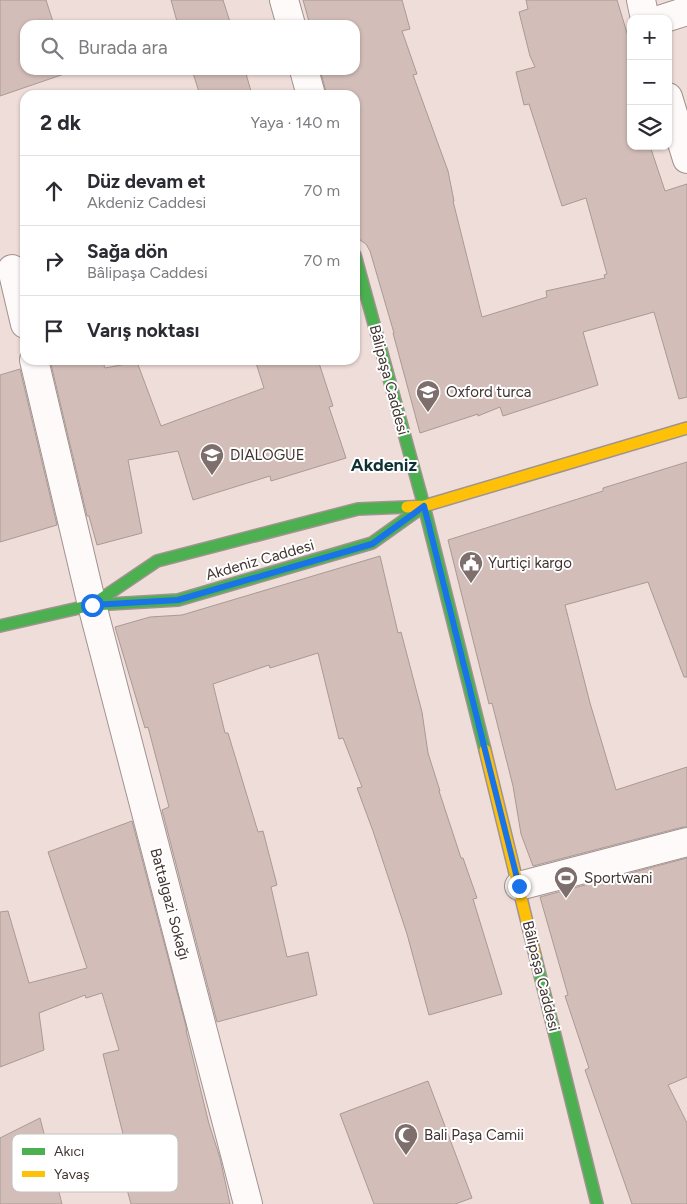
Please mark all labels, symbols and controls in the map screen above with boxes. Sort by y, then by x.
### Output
map controls [627,15,672,150]
button: + [627,15,672,60]
search box [20,20,360,75]
icon: search [38,34,66,62]
text: Burada ara [78,36,168,59]
button: − [627,60,672,105]
button: layers [627,105,672,150]
text: 2 dk [40,110,81,135]
text: Yaya · 140 m [251,113,340,132]
text: Düz devam et [87,170,206,193]
icon: ahead [40,177,68,205]
text: 70 m [304,181,340,200]
text: Akdeniz Caddesi [87,193,206,212]
text: Sağa dön [87,240,168,263]
icon: right [40,247,68,275]
text: 70 m [304,251,340,270]
text: Bâlipaşa Caddesi [87,263,208,282]
icon: arrive [40,317,68,345]
text: Varış noktası [87,319,199,342]
street label: Bâlipaşa Caddesi [366,323,412,437]
school or university icon: Oxford turca [415,379,441,413]
place label: Oxford turca [446,383,531,401]
school or university icon: DIALOGUE [199,442,225,476]
place label: DIALOGUE [230,446,305,464]
district label: Akdeniz [351,454,418,476]
street label: Akdeniz Caddesi [204,536,316,584]
public building icon: Yurtiçi kargo [458,550,484,584]
place label: Yurtiçi kargo [488,554,572,572]
route start [81,594,104,617]
street label: Battalgazi Sokağı [146,846,194,962]
sports icon: Sportwani [553,865,579,899]
place label: Sportwani [584,869,653,887]
route end [508,875,531,898]
street label: Bâlipaşa Caddesi [519,919,563,1033]
mosque icon: Bali Paşa Camii [393,1122,419,1156]
place label: Bali Paşa Camii [424,1126,524,1144]
legend [12,1134,178,1192]
text: Akıcı [54,1143,84,1160]
text: Yavaş [54,1166,90,1183]

